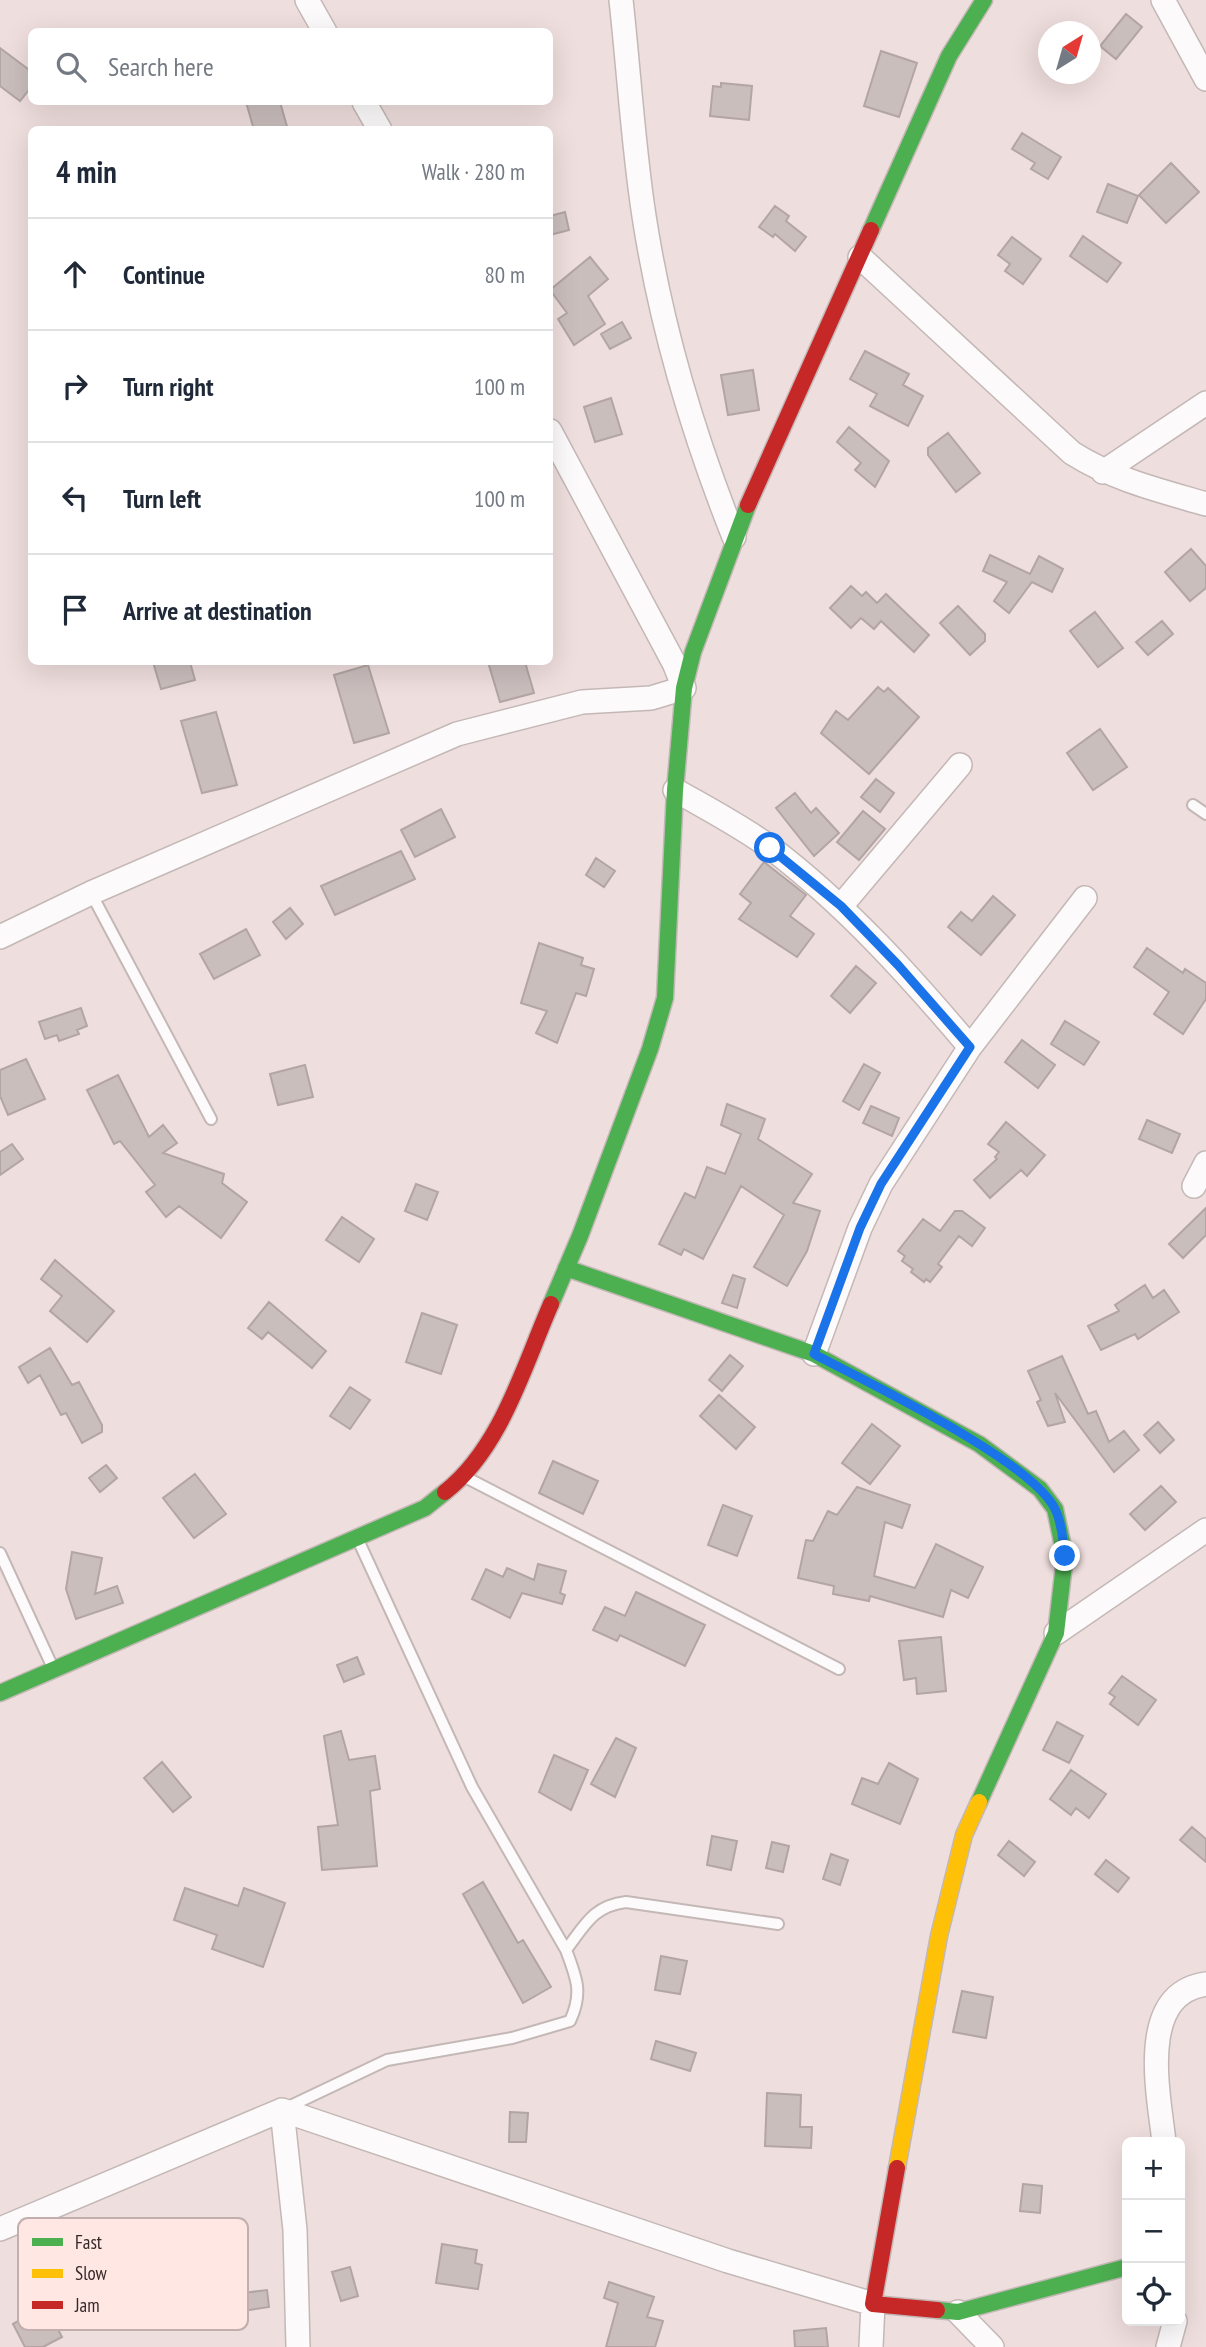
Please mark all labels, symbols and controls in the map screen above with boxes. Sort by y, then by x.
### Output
north arrow [1038,21,1101,84]
search box [28,28,553,105]
icon: search [52,48,90,86]
text: Search here [108,50,214,83]
text: 4 min [56,152,117,191]
text: Walk · 280 m [422,157,525,186]
icon: ahead [56,255,94,293]
text: Continue [123,258,205,291]
text: 80 m [484,260,525,289]
icon: right [56,367,94,405]
text: Turn right [123,370,214,403]
text: 100 m [474,372,525,401]
icon: left [56,479,94,517]
text: Turn left [123,482,201,515]
text: 100 m [474,484,525,513]
icon: arrive [56,591,94,629]
text: Arrive at destination [123,594,312,627]
route start [754,832,785,863]
route end [1049,1540,1080,1571]
map controls [1122,2137,1185,2326]
button: + [1122,2137,1185,2200]
button: − [1122,2200,1185,2263]
legend [18,2218,248,2330]
text: Fast [75,2230,103,2254]
text: Slow [75,2261,108,2285]
button: locate [1122,2263,1185,2326]
text: Jam [74,2293,100,2317]

